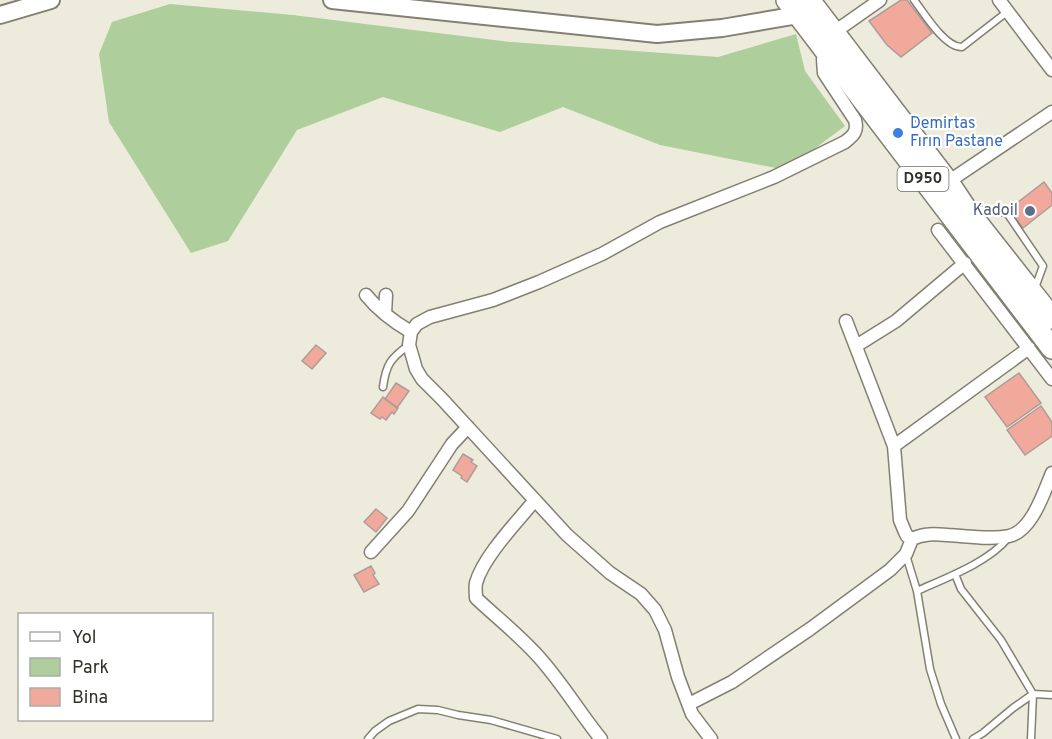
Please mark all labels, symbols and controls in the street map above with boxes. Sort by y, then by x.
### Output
place label: Demirtas Fırın Pastane [910,114,1003,152]
marker: Demirtas Fırın Pastane [891,126,905,140]
road number: D950 [898,167,948,191]
place label: Kadoil [973,201,1018,221]
marker: Kadoil [1023,204,1037,218]
legend [18,613,213,721]
text: Yol [72,627,97,650]
text: Park [72,657,109,680]
text: Bina [72,687,108,710]

